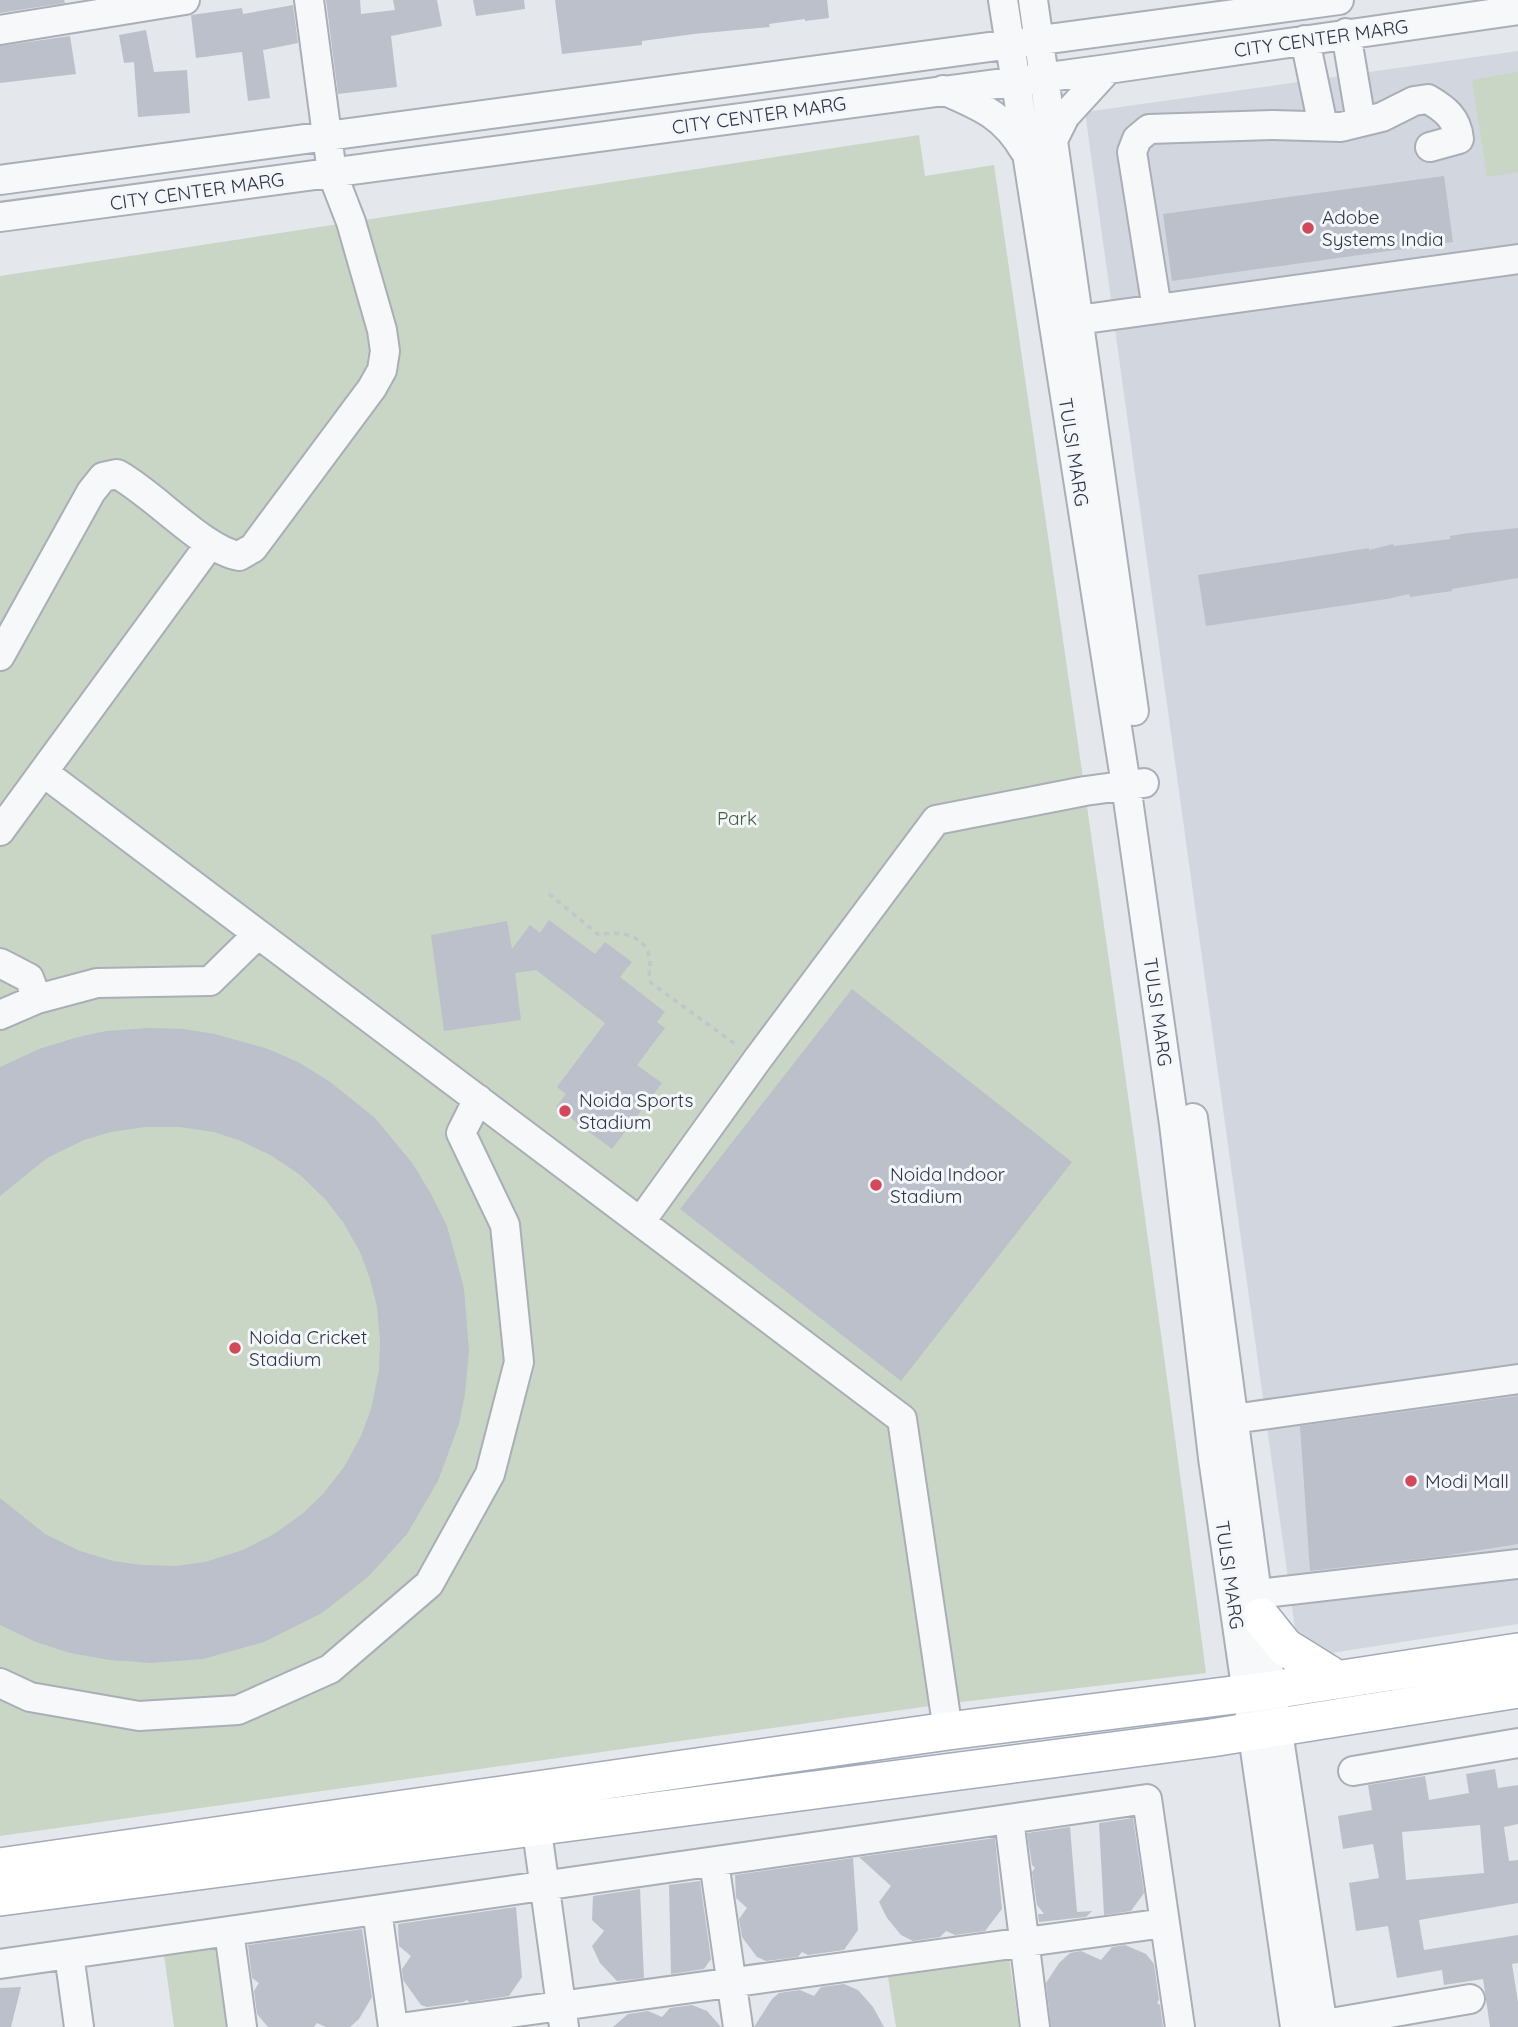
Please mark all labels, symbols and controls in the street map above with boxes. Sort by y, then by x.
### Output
street label: CITY CENTER MARG [1232,14,1410,62]
street label: CITY CENTER MARG [670,91,848,139]
street label: CITY CENTER MARG [108,167,286,215]
place label: Adobe Systems India [1322,205,1444,251]
marker: Adobe Systems India [1300,220,1316,236]
street label: TULSI MARG [1054,396,1094,508]
park label: Park [717,806,757,830]
street label: TULSI MARG [1138,956,1178,1068]
place label: Noida Sports Stadium [579,1088,693,1134]
marker: Noida Sports Stadium [557,1103,573,1119]
place label: Noida Indoor Stadium [890,1162,1006,1208]
marker: Noida Indoor Stadium [868,1177,884,1193]
place label: Noida Cricket Stadium [249,1325,367,1371]
marker: Noida Cricket Stadium [227,1340,243,1356]
place label: Modi Mall [1425,1469,1509,1493]
marker: Modi Mall [1403,1473,1419,1489]
street label: TULSI MARG [1210,1519,1250,1631]

